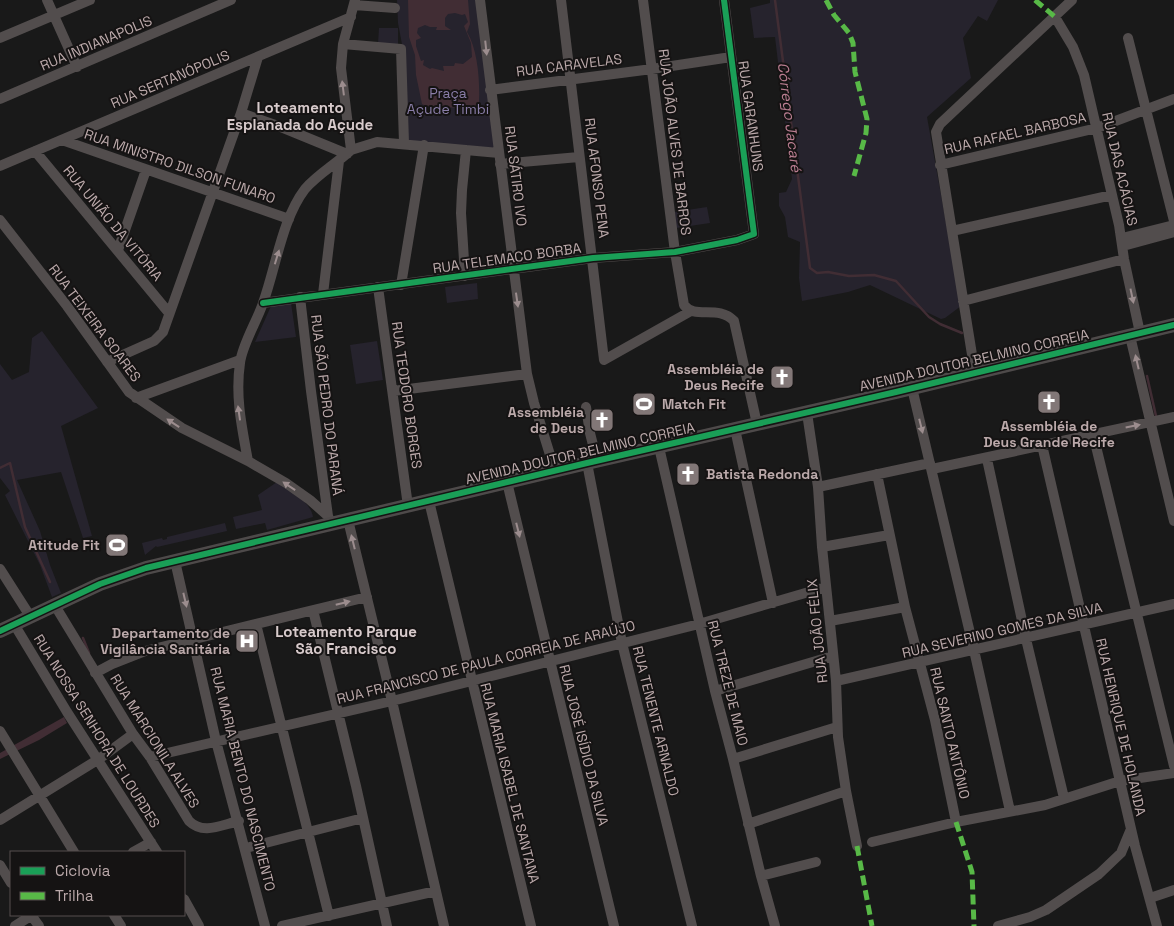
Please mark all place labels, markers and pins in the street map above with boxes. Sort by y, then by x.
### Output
place label: Assembléia de Deus Recife [667,360,764,394]
church icon: Assembléia de Deus Recife [769,364,795,390]
church icon: Assembléia de Deus Grande Recife [1036,389,1062,415]
sports icon: Match Fit [631,391,657,417]
place label: Match Fit [662,395,726,413]
place label: Assembléia de Deus [508,403,584,437]
church icon: Assembléia de Deus [589,407,615,433]
place label: Assembléia de Deus Grande Recife [983,417,1115,451]
church icon: Batista Redonda [675,461,701,487]
place label: Batista Redonda [706,465,818,483]
sports icon: Atitude Fit [104,532,130,558]
place label: Atitude Fit [28,536,100,554]
place label: Departamento de Vigilância Sanitária [100,624,230,658]
hospital icon: Departamento de Vigilância Sanitária [234,628,260,654]

